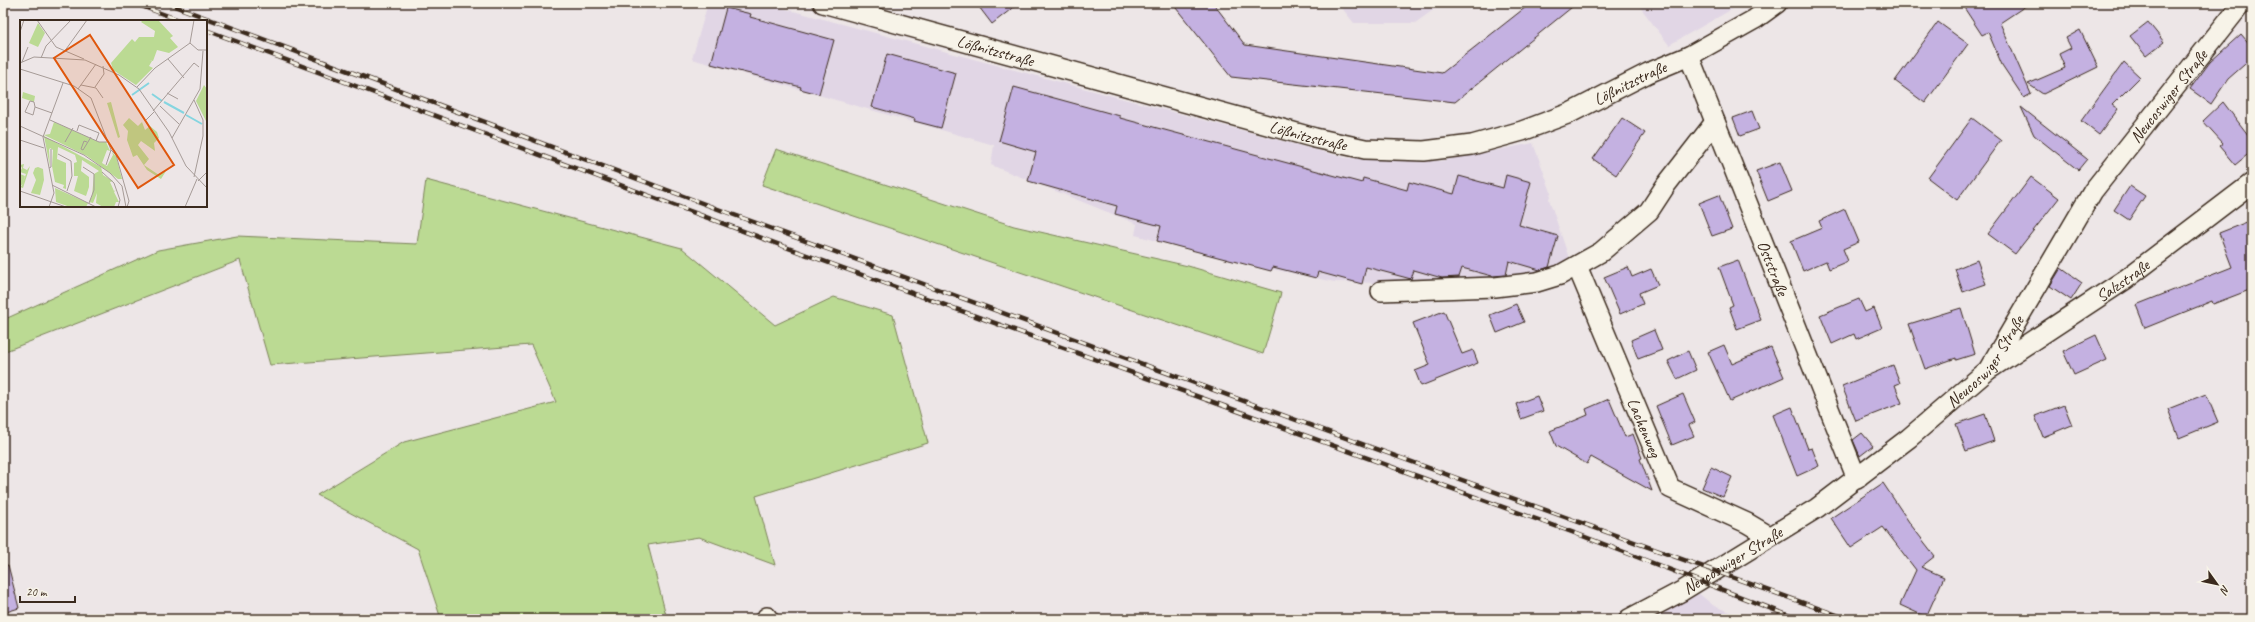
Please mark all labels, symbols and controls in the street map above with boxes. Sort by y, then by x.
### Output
inset map [20,20,207,207]
street label: Lößnitzstraße [955,30,1038,72]
street label: Neucoswiger Straße [2125,44,2213,147]
street label: Lößnitzstraße [1590,56,1671,110]
street label: Lößnitzstraße [1267,116,1350,156]
street label: Oststraße [1752,238,1794,300]
street label: Salzstraße [2092,254,2155,307]
street label: Neucoswiger Straße [1942,311,2029,412]
street label: Lachenweg [1622,395,1667,462]
street label: Neucoswiger Straße [1679,521,1788,599]
north arrow [2197,564,2237,604]
scale bar [20,578,75,604]
text: N [2216,583,2233,598]
text: 20 m [26,584,48,600]

